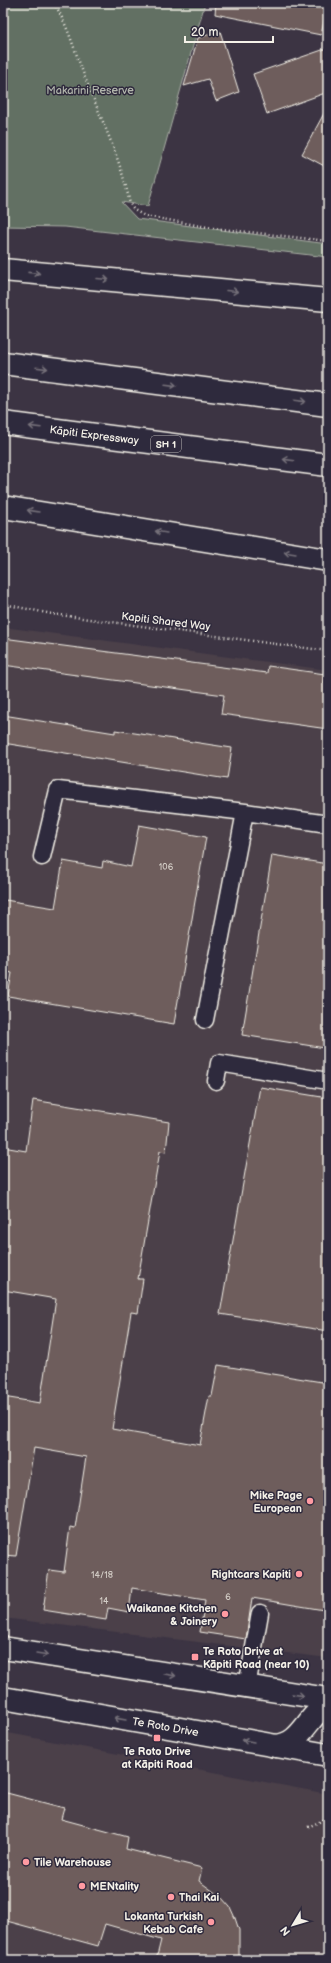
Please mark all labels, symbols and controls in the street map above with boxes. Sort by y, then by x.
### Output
scale bar [185,18,273,44]
text: 20 m [191,25,218,40]
park label: Makarini Reserve [46,84,134,97]
one-way arrow [27,269,40,277]
one-way arrow [96,276,109,283]
one-way arrow [225,287,238,295]
one-way arrow [35,364,48,372]
one-way arrow [164,381,177,389]
one-way arrow [293,397,306,405]
one-way arrow [29,423,42,431]
street label: Kāpiti Expressway [49,423,139,447]
road number: SH 1 [151,436,181,452]
one-way arrow [283,456,296,464]
one-way arrow [27,507,40,515]
one-way arrow [155,528,168,536]
one-way arrow [283,549,296,557]
street label: Kapiti Shared Way [121,610,211,633]
house number: 106 [159,862,174,873]
place label: Mike Page European [250,1489,302,1515]
marker: Mike Page European [305,1496,315,1506]
place label: Rightcars Kapiti [211,1568,291,1581]
marker: Rightcars Kapiti [294,1569,304,1579]
house number: 14/18 [91,1570,113,1581]
house number: 6 [225,1592,231,1603]
house number: 14 [100,1596,109,1607]
place label: Waikanae Kitchen & Joinery [127,1602,217,1628]
marker: Waikanae Kitchen & Joinery [220,1609,230,1619]
place label: Te Roto Drive at Kāpiti Road (near 10) [203,1645,310,1671]
one-way arrow [35,1651,48,1659]
marker: Te Roto Drive at Kāpiti Road (near 10) [190,1652,200,1662]
one-way arrow [163,1671,176,1679]
one-way arrow [291,1691,304,1699]
one-way arrow [114,1715,127,1723]
street label: Te Roto Drive [131,1715,200,1739]
marker: Te Roto Drive at Kāpiti Road [152,1733,162,1743]
one-way arrow [242,1737,255,1745]
place label: Te Roto Drive at Kāpiti Road [121,1745,193,1771]
place label: Tile Warehouse [34,1856,111,1869]
marker: Tile Warehouse [21,1857,31,1867]
place label: MENtality [90,1880,139,1893]
marker: MENtality [77,1881,87,1891]
place label: Thai Kai [179,1891,220,1904]
marker: Thai Kai [166,1892,176,1902]
north arrow [273,1905,313,1945]
place label: Lokanta Turkish Kebab Cafe [124,1910,203,1936]
marker: Lokanta Turkish Kebab Cafe [206,1917,216,1927]
text: N [278,1924,293,1938]

